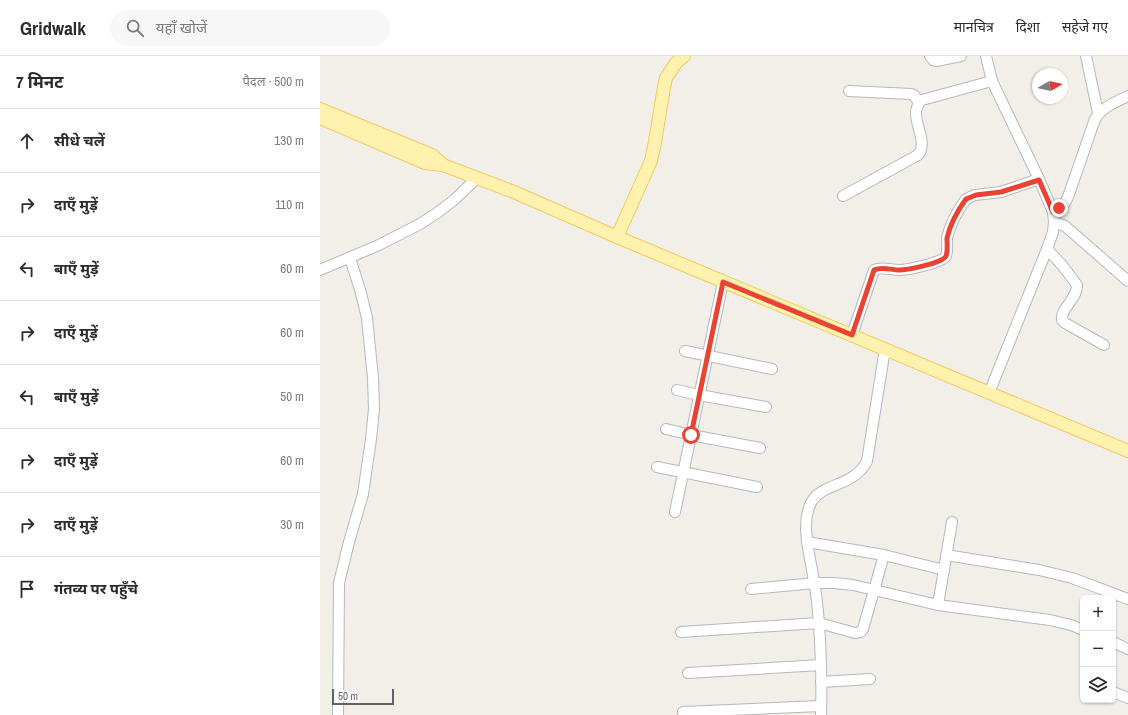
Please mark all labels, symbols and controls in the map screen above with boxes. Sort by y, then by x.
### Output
search box [110,10,390,46]
text: Gridwalk [20,15,86,41]
icon: search [124,17,146,39]
text: यहाँ खोजें [156,17,207,38]
text: मानचित्र [954,18,994,36]
text: दिशा [1016,18,1040,36]
text: सहेजे गए [1062,18,1108,36]
north arrow [1032,68,1068,104]
text: 7 मिनट [16,70,63,93]
text: पैदल · 500 m [242,73,304,90]
icon: ahead [16,130,38,152]
text: सीधे चलें [54,130,105,151]
text: 130 m [274,132,304,149]
icon: right [16,194,38,216]
text: दाएँ मुड़ें [54,194,98,215]
text: 110 m [275,196,304,213]
route end [1050,199,1068,217]
icon: left [16,258,38,280]
text: बाएँ मुड़ें [54,258,99,279]
text: 60 m [280,260,304,277]
icon: right [16,322,38,344]
text: दाएँ मुड़ें [54,322,98,343]
text: 60 m [280,324,304,341]
icon: left [16,386,38,408]
text: बाएँ मुड़ें [54,386,99,407]
text: 50 m [280,388,304,405]
route start [682,426,700,444]
icon: right [16,450,38,472]
text: दाएँ मुड़ें [54,450,98,471]
text: 60 m [280,452,304,469]
icon: right [16,514,38,536]
text: दाएँ मुड़ें [54,514,98,535]
text: 30 m [280,516,304,533]
icon: arrive [16,578,38,600]
text: गंतव्य पर पहुँचे [54,578,138,599]
map controls [1080,595,1116,703]
button: + [1080,595,1116,631]
button: − [1080,631,1116,667]
button: layers [1080,667,1116,703]
scale bar [332,687,394,706]
text: 50 m [338,689,358,703]

